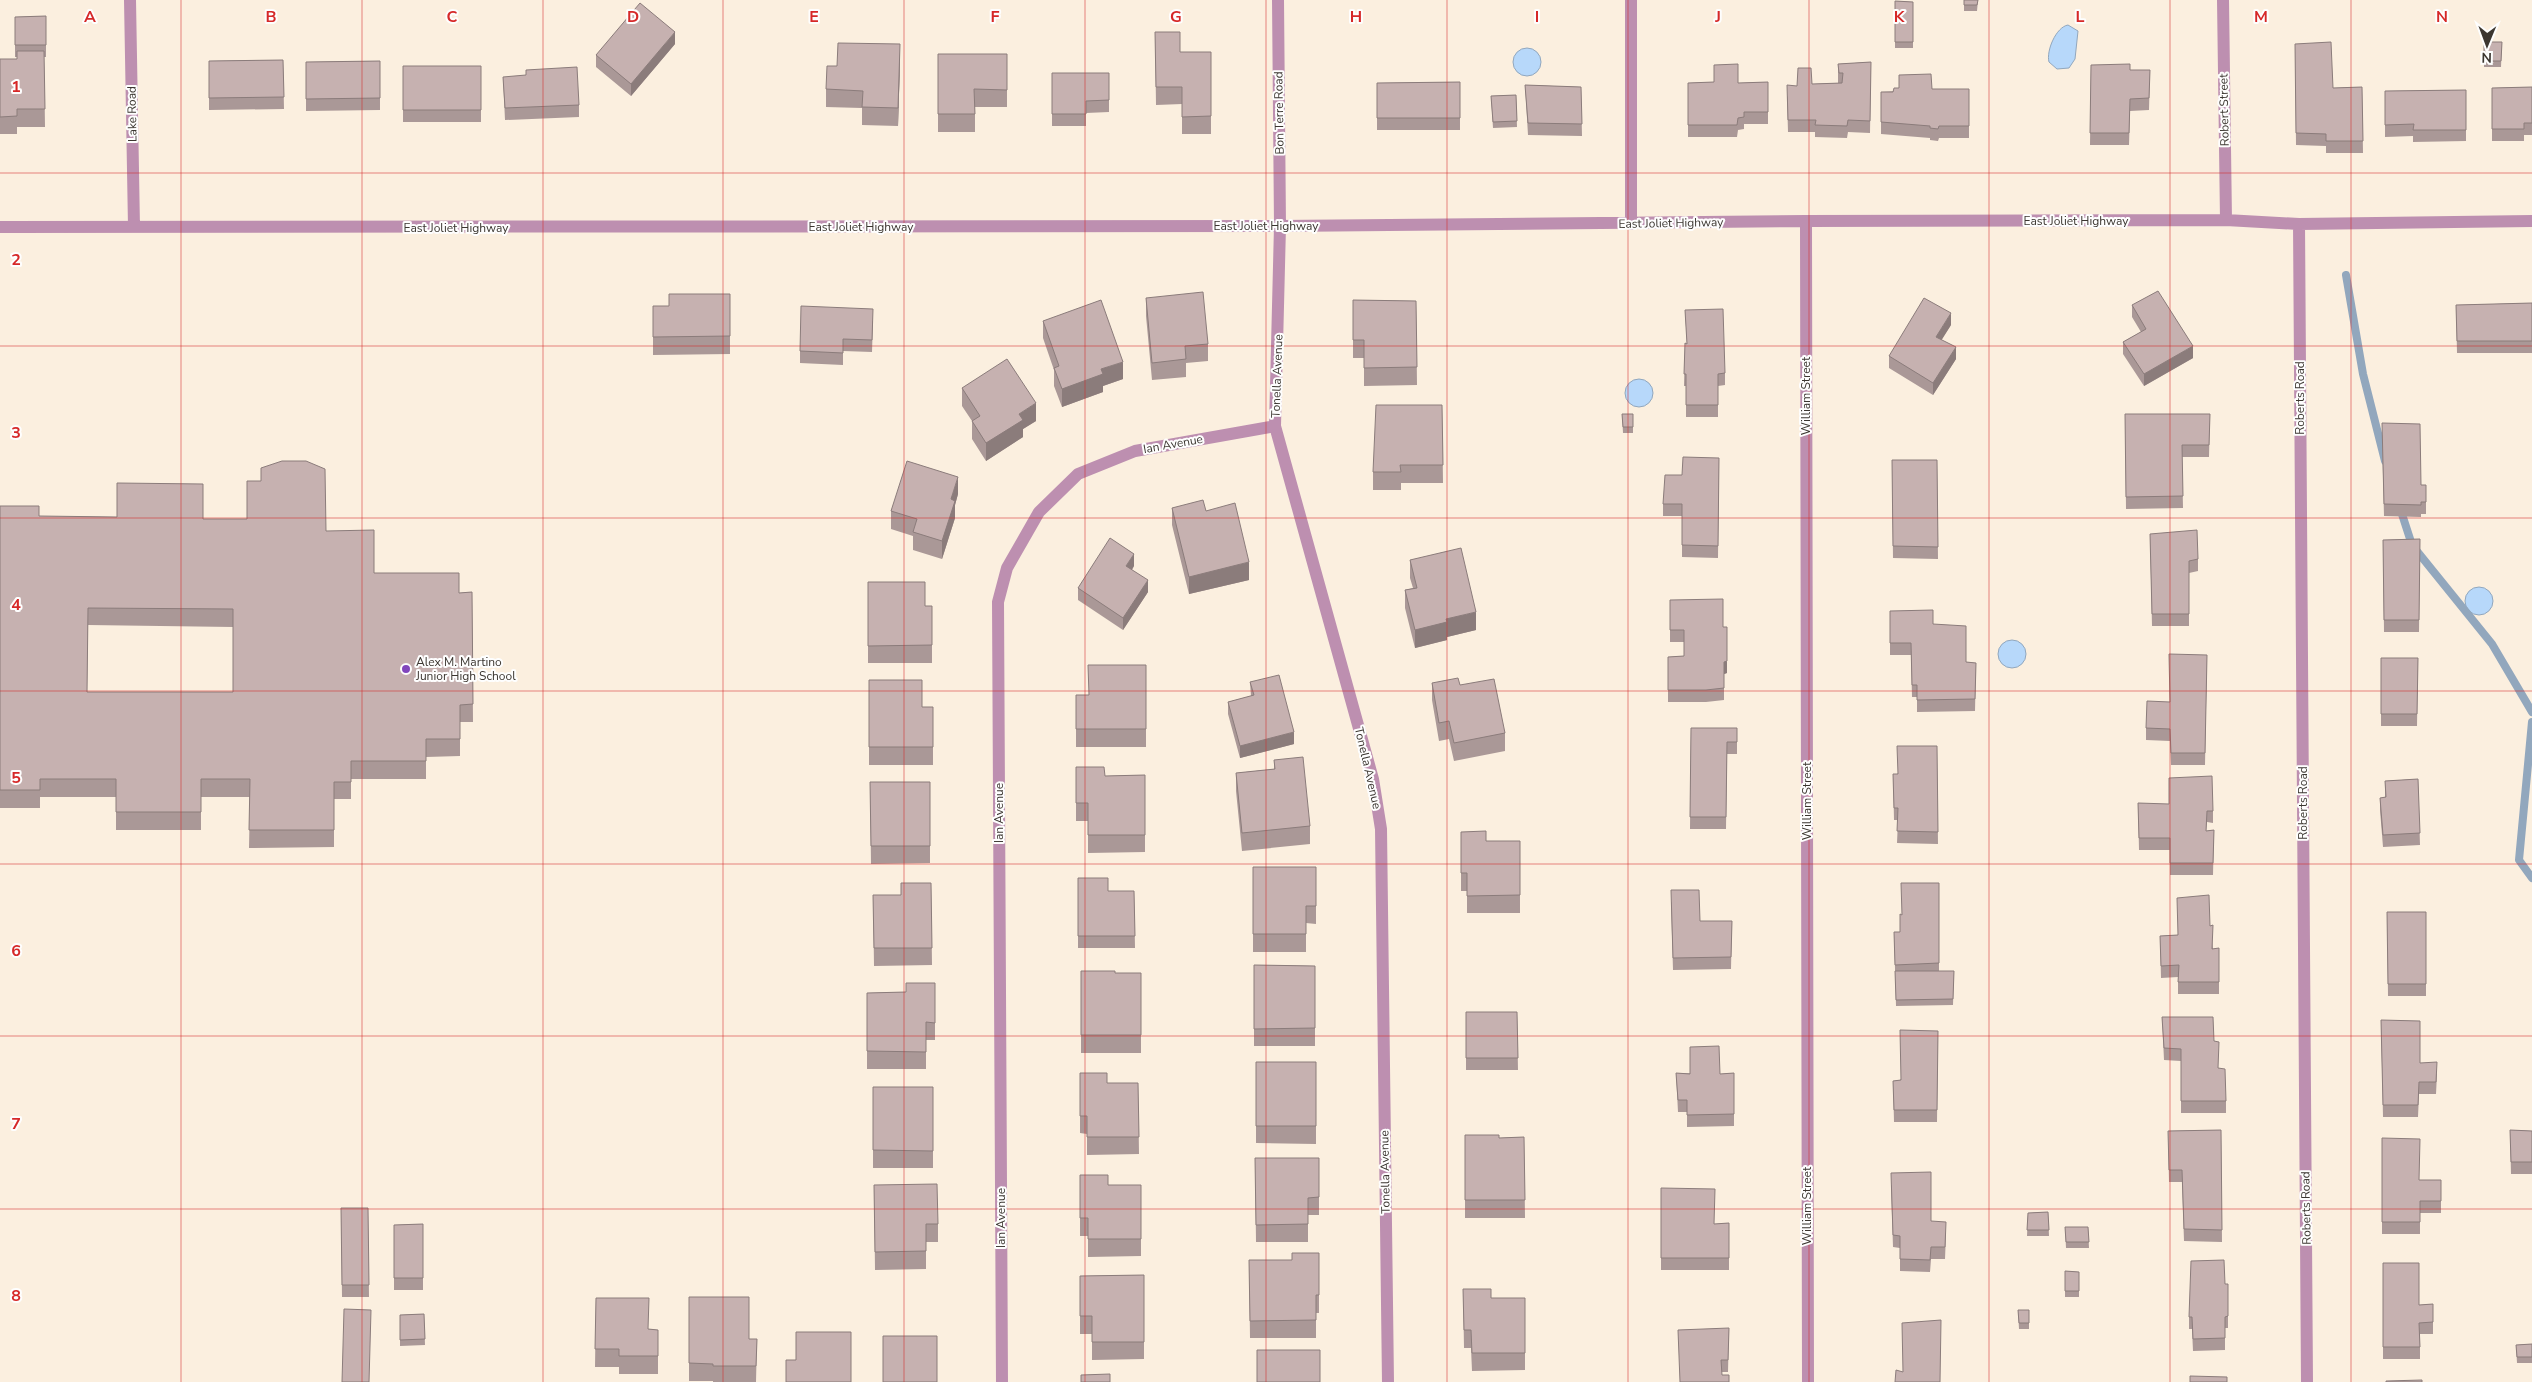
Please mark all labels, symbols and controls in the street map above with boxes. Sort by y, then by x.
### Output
text: A [84,6,96,28]
text: B [265,6,277,28]
text: C [447,6,458,28]
text: D [627,6,639,28]
text: E [809,6,819,28]
text: F [991,6,1000,28]
text: G [1170,6,1182,28]
text: H [1350,6,1362,28]
text: I [1535,6,1539,28]
text: J [1714,6,1721,28]
text: K [1894,6,1906,28]
text: L [2076,6,2085,28]
text: M [2254,6,2268,28]
text: N [2436,6,2448,28]
north arrow [2462,20,2512,70]
text: N [2481,48,2492,67]
street label: Bon Terre Road [1270,71,1288,155]
street label: Robert Street [2215,73,2233,146]
text: 1 [11,76,21,98]
street label: Lake Road [124,86,140,142]
street label: East Joliet Highway [2024,213,2129,229]
street label: East Joliet Highway [1618,214,1724,232]
street label: East Joliet Highway [1214,218,1319,234]
street label: East Joliet Highway [809,219,914,235]
street label: East Joliet Highway [404,220,509,236]
text: 2 [11,249,21,271]
street label: Tonella Avenue [1268,334,1286,418]
street label: William Street [1798,356,1814,435]
street label: Roberts Road [2292,361,2308,435]
text: 3 [11,422,21,444]
street label: Ian Avenue [1142,431,1204,457]
text: 4 [11,594,21,616]
place label: Alex M. Martino Junior High School [415,654,516,684]
marker: Alex M. Martino Junior High School [400,663,412,675]
street label: Tonella Avenue [1351,725,1385,811]
street label: William Street [1799,761,1815,840]
street label: Roberts Road [2295,766,2311,840]
text: 5 [11,767,21,789]
street label: Ian Avenue [991,783,1007,843]
text: 6 [11,940,21,962]
text: 7 [11,1113,21,1135]
street label: Tonella Avenue [1376,1130,1394,1214]
street label: William Street [1799,1166,1815,1245]
street label: Roberts Road [2297,1171,2315,1245]
street label: Ian Avenue [993,1188,1009,1248]
text: 8 [11,1285,21,1307]

